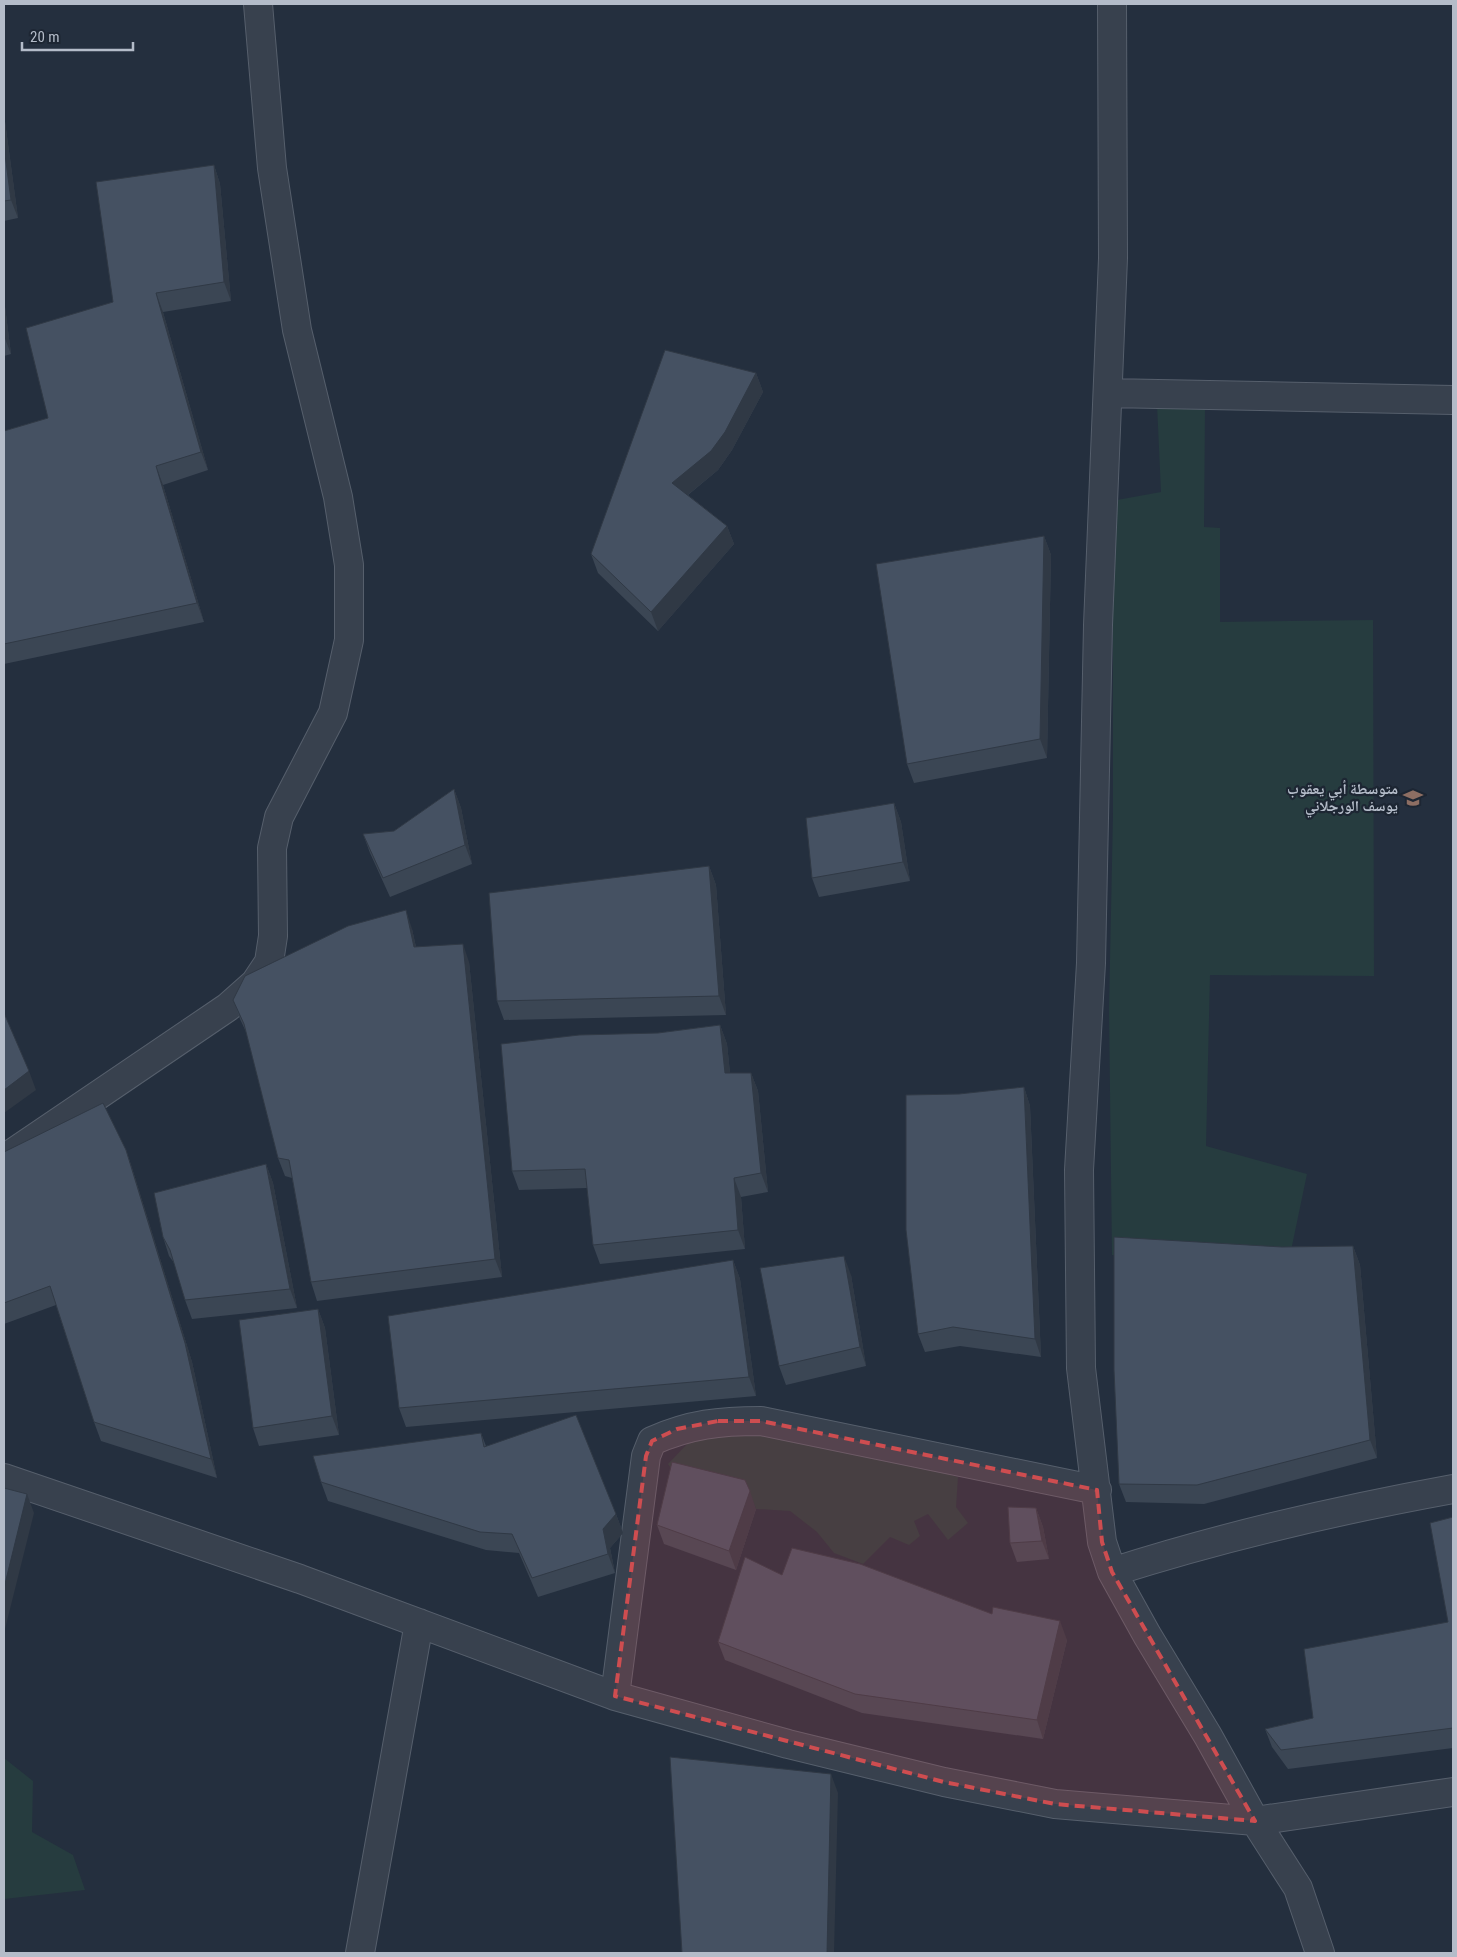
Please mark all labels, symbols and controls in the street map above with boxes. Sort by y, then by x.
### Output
scale bar [22,20,134,52]
text: 20 m [30,28,60,46]
place label: متوسطة أبي يعقوب يوسف الورجلاني [1287,780,1398,818]
school or university icon: متوسطة أبي يعقوب يوسف الورجلاني [1402,787,1424,809]

